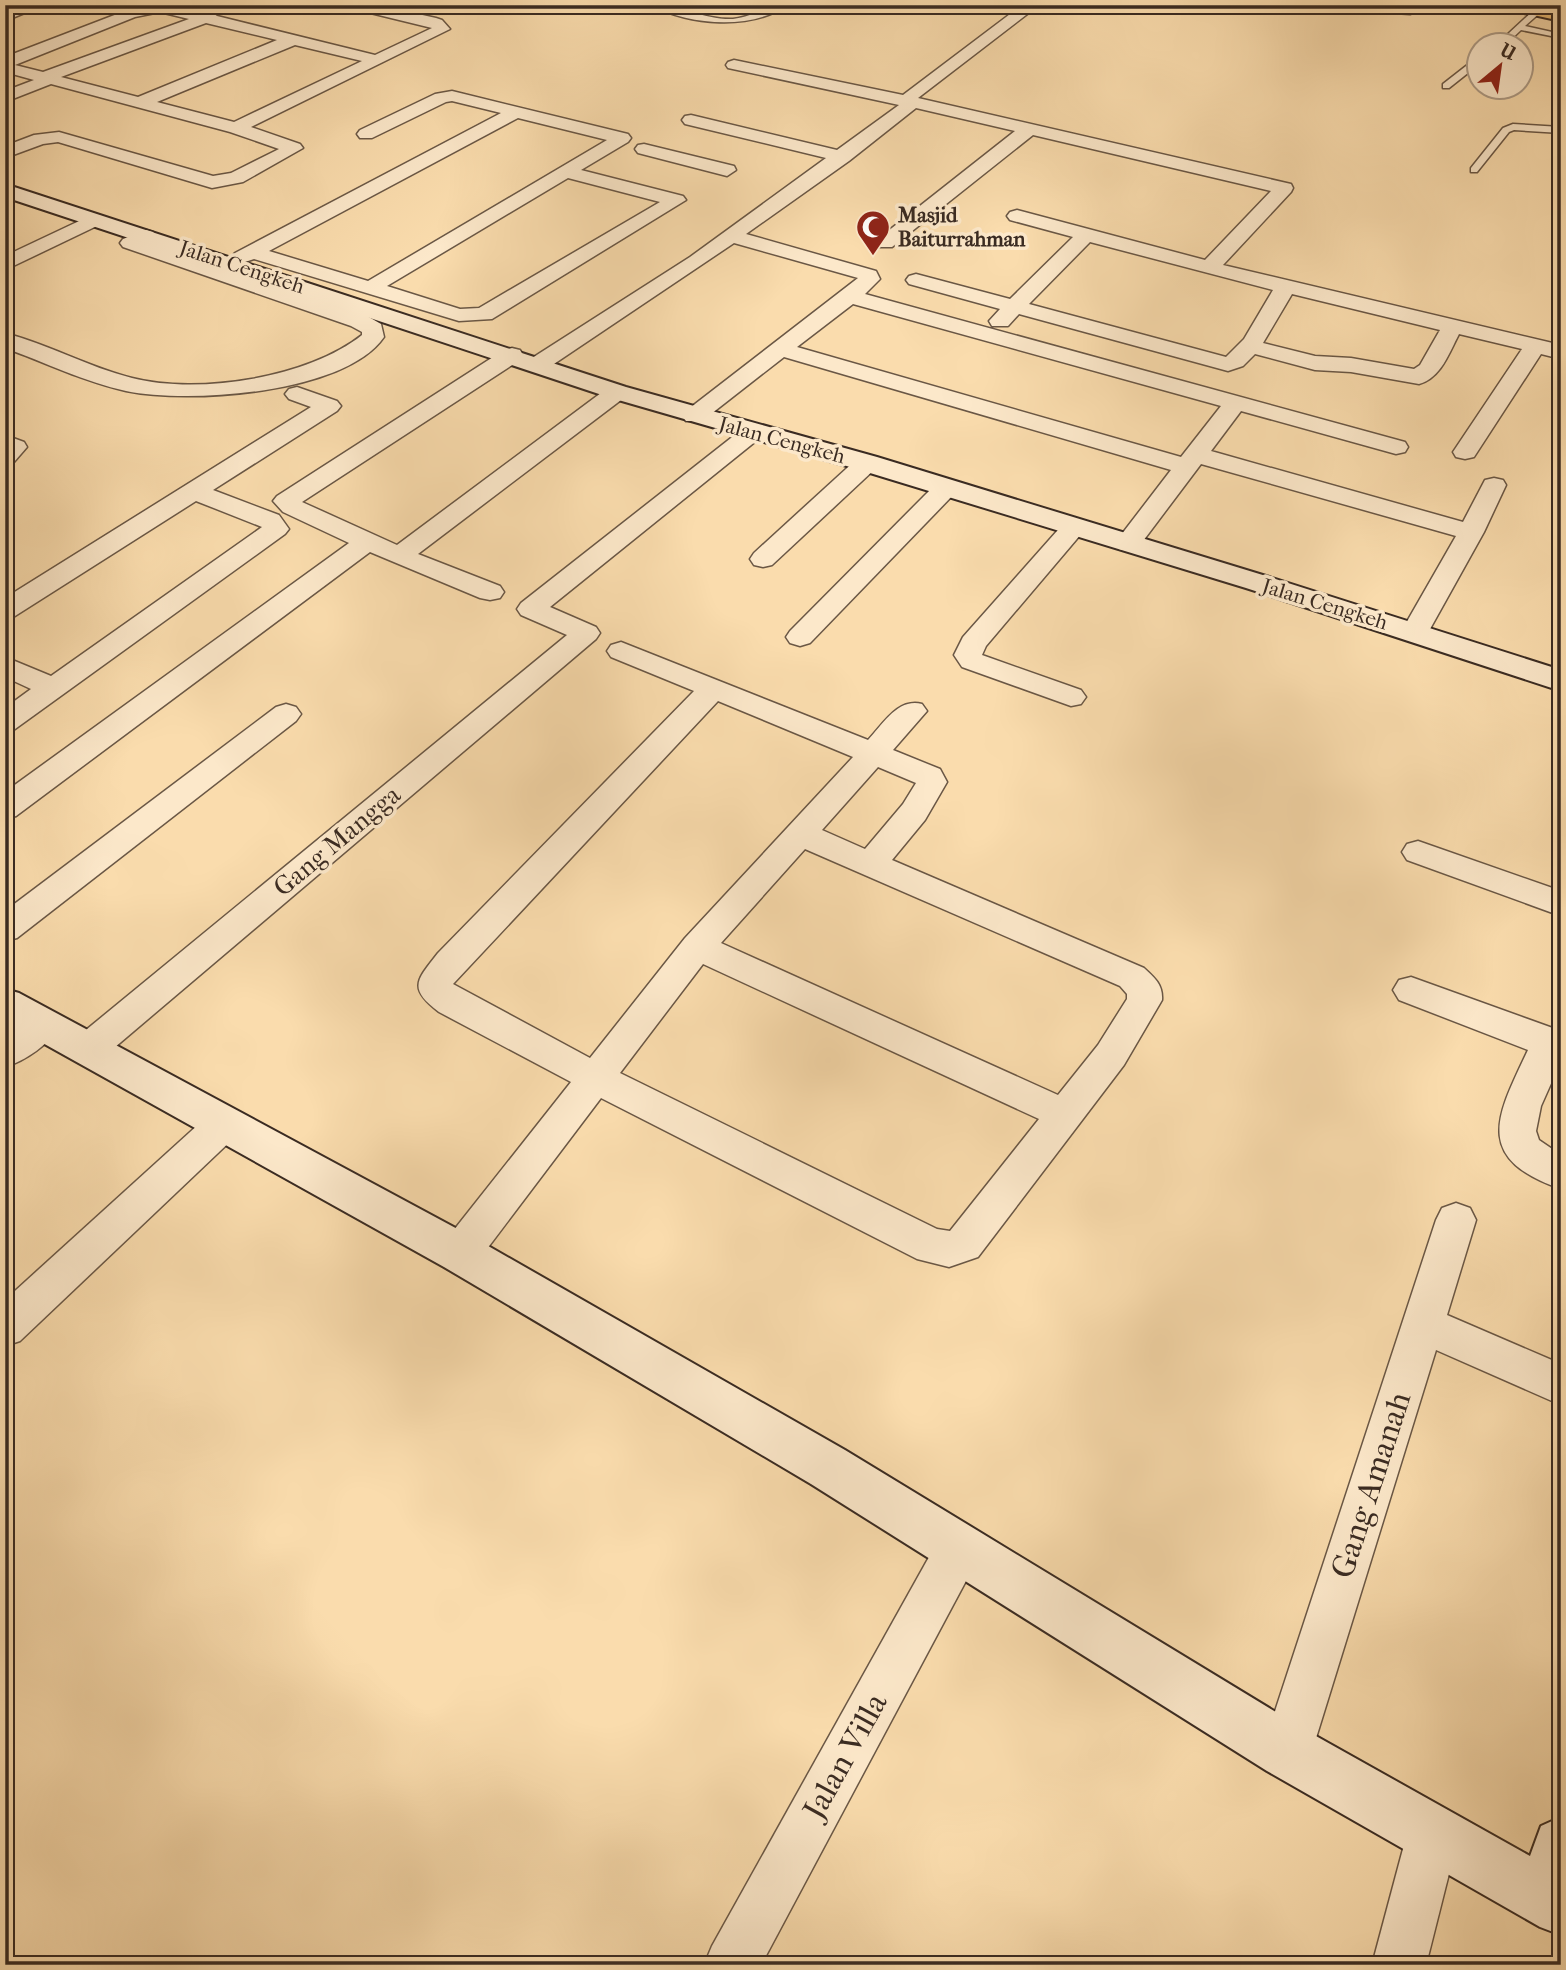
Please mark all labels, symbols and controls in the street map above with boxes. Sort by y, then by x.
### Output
north arrow [1464,32,1534,102]
text: U [1495,38,1520,65]
place label: Masjid Baiturrahman [897,203,1026,251]
mosque icon: Masjid Baiturrahman [854,208,892,257]
street label: Jalan Cengkeh [175,235,308,299]
street label: Jalan Cengkeh [714,411,848,468]
street label: Jalan Cengkeh [1257,573,1391,635]
street label: Gang Mangga [267,778,407,903]
street label: Gang Amanah [1324,1387,1418,1583]
street label: Jalan Villa [794,1686,895,1828]

